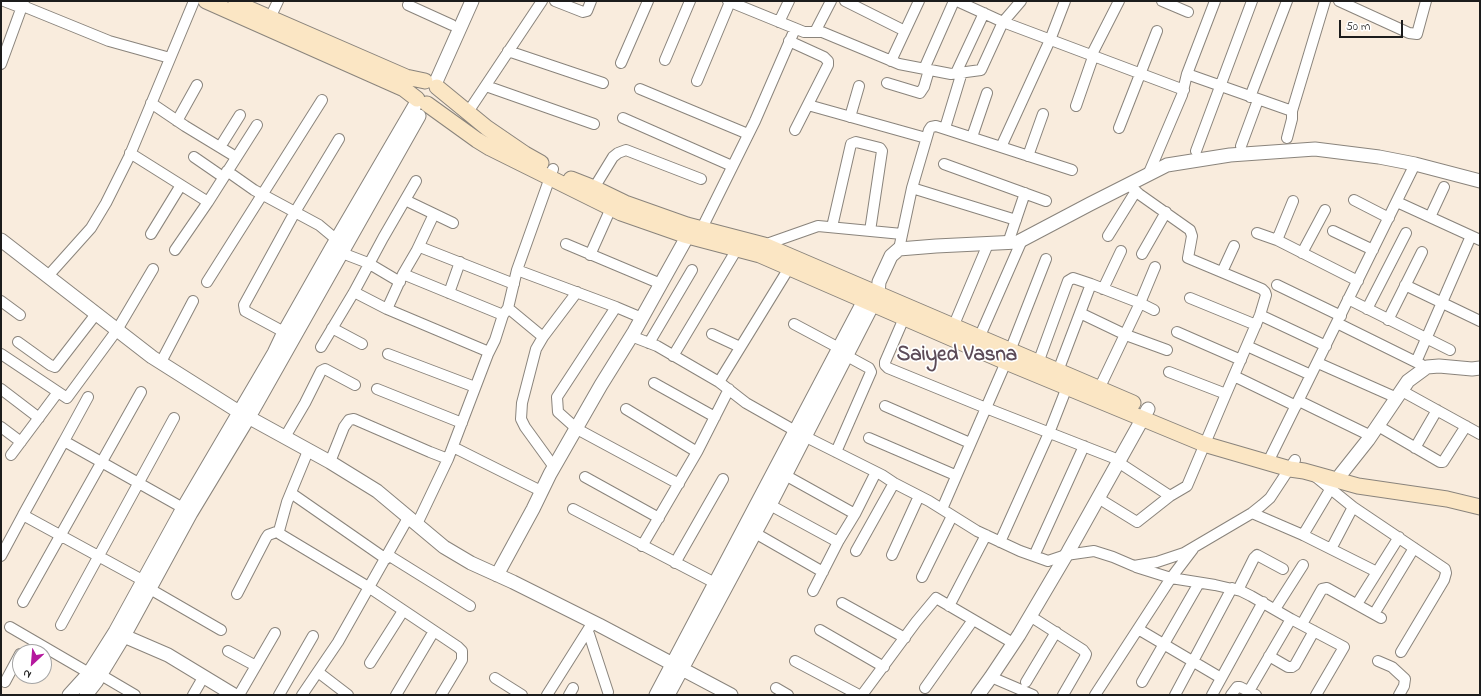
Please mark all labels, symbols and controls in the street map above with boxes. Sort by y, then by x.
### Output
scale bar [1341,12,1405,38]
text: 50 m [1346,18,1370,36]
district label: Saiyed Vasna [897,344,1017,370]
north arrow [12,644,52,684]
text: N [20,665,34,683]

